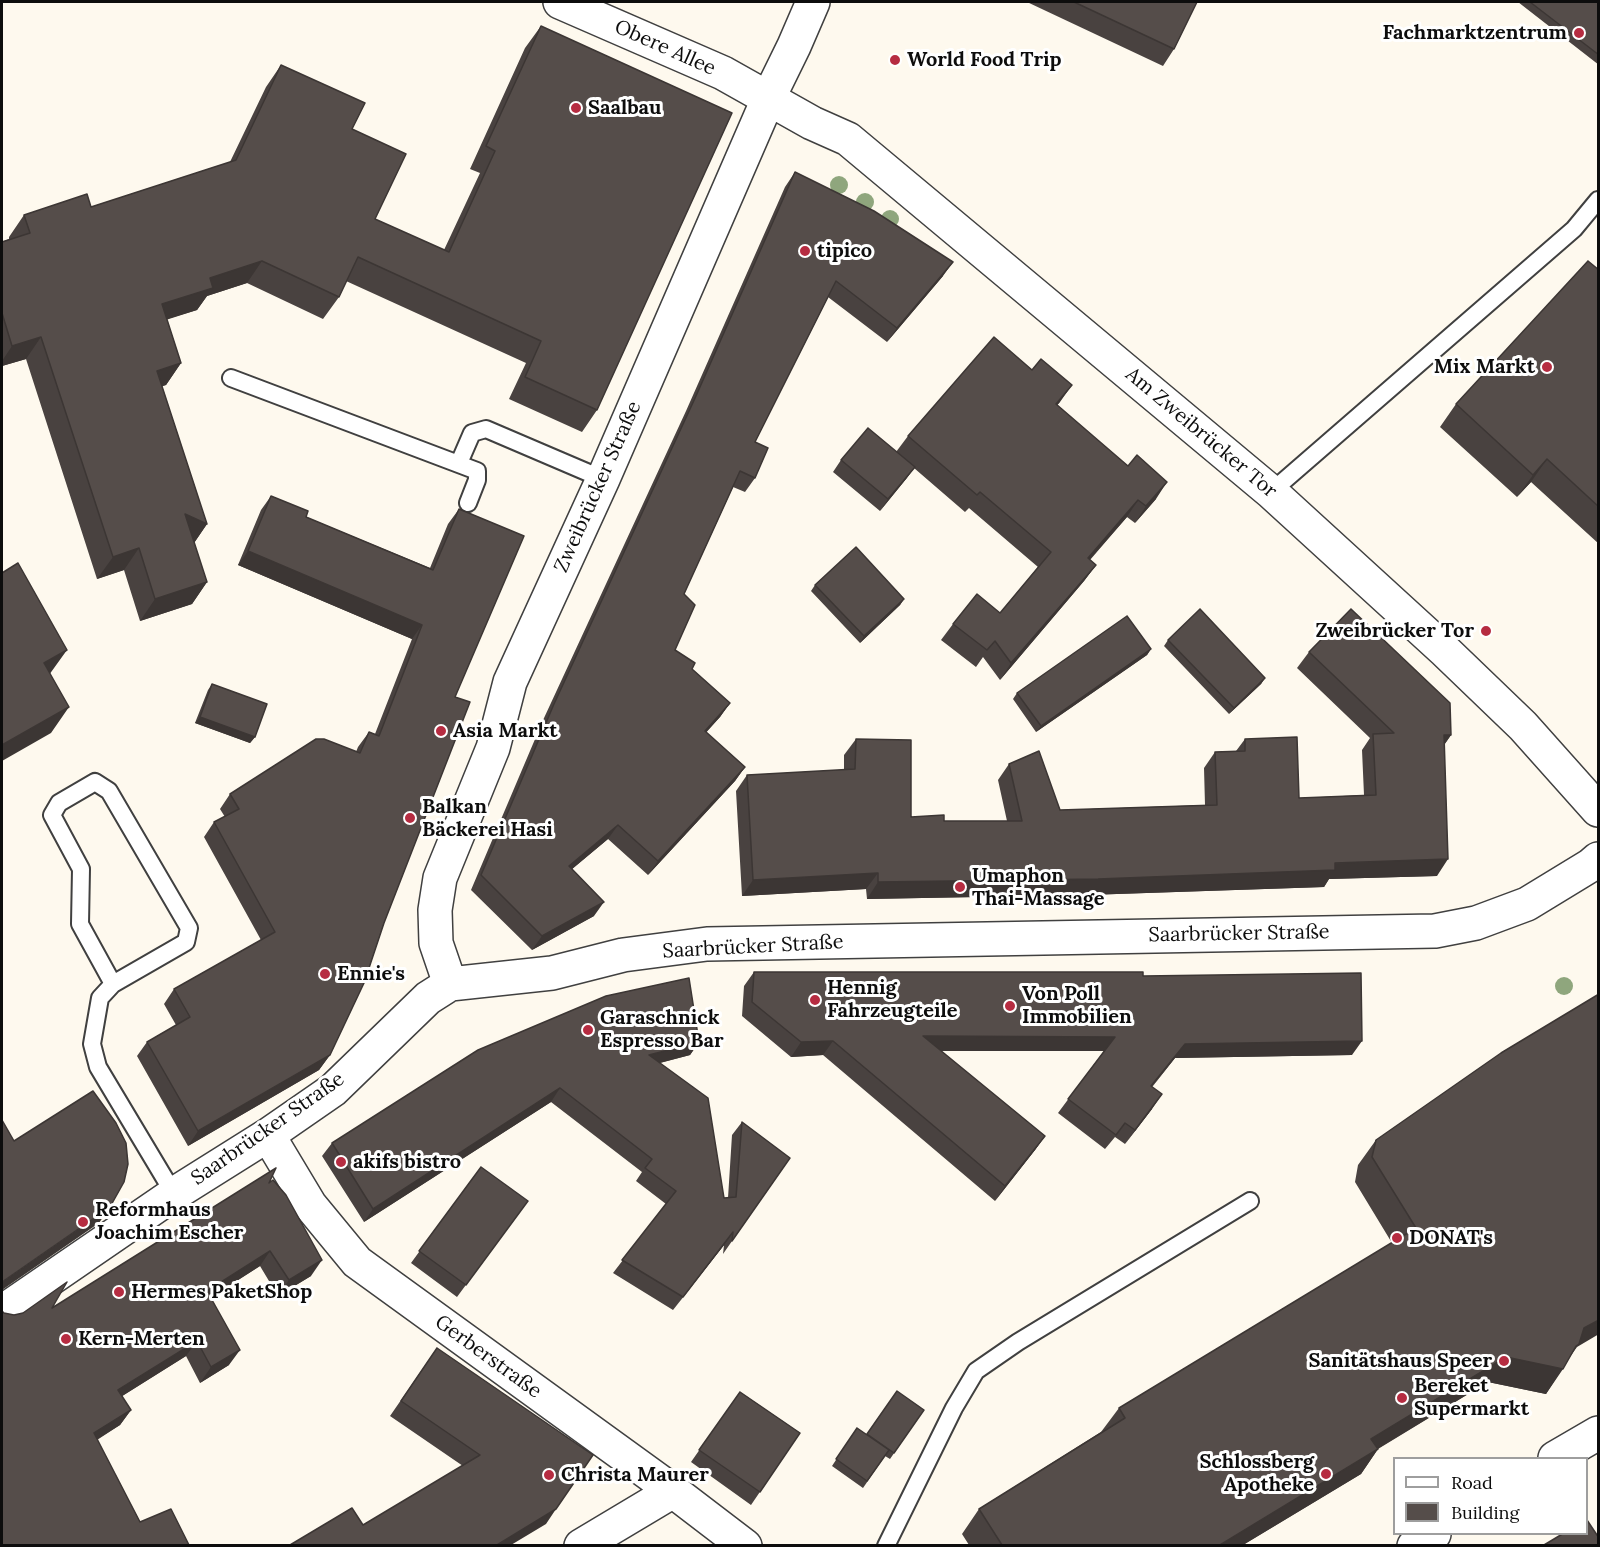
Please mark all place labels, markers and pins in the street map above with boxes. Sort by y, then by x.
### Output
place label: Fachmarktzentrum [1382,21,1567,45]
marker: Fachmarktzentrum [1572,26,1586,40]
place label: World Food Trip [907,48,1062,72]
marker: World Food Trip [888,53,902,67]
place label: Saalbau [588,96,661,120]
marker: Saalbau [569,101,583,115]
place label: tipico [817,239,872,263]
marker: tipico [798,244,812,258]
place label: Mix Markt [1434,355,1535,379]
marker: Mix Markt [1540,360,1554,374]
place label: Zweibrücker Tor [1315,619,1474,643]
marker: Zweibrücker Tor [1479,624,1493,638]
place label: Asia Markt [453,719,558,743]
marker: Asia Markt [434,724,448,738]
place label: Balkan Bäckerei Hasi [422,795,553,842]
marker: Balkan Bäckerei Hasi [403,811,417,825]
place label: Umaphon Thai-Massage [972,864,1105,911]
marker: Umaphon Thai-Massage [953,880,967,894]
place label: Ennie's [337,962,405,986]
marker: Ennie's [318,967,332,981]
place label: Hennig Fahrzeugteile [827,976,957,1023]
place label: Von Poll Immobilien [1022,982,1132,1029]
marker: Hennig Fahrzeugteile [808,993,822,1007]
marker: Von Poll Immobilien [1003,999,1017,1013]
place label: Garaschnick Espresso Bar [600,1006,724,1053]
marker: Garaschnick Espresso Bar [581,1023,595,1037]
place label: akifs bistro [353,1150,461,1174]
marker: akifs bistro [334,1155,348,1169]
place label: Reformhaus Joachim Escher [95,1198,243,1245]
marker: Reformhaus Joachim Escher [76,1215,90,1229]
place label: DONAT's [1409,1226,1493,1250]
marker: DONAT's [1390,1231,1404,1245]
place label: Hermes PaketShop [131,1280,312,1304]
marker: Hermes PaketShop [112,1285,126,1299]
place label: Kern-Merten [78,1327,205,1351]
marker: Kern-Merten [59,1332,73,1346]
place label: Sanitätshaus Speer [1309,1349,1492,1373]
marker: Sanitätshaus Speer [1497,1354,1511,1368]
place label: Bereket Supermarkt [1414,1374,1529,1421]
marker: Bereket Supermarkt [1395,1391,1409,1405]
place label: Schlossberg Apotheke [1199,1450,1314,1497]
place label: Christa Maurer [561,1463,709,1487]
marker: Schlossberg Apotheke [1319,1467,1333,1481]
marker: Christa Maurer [542,1468,556,1482]

